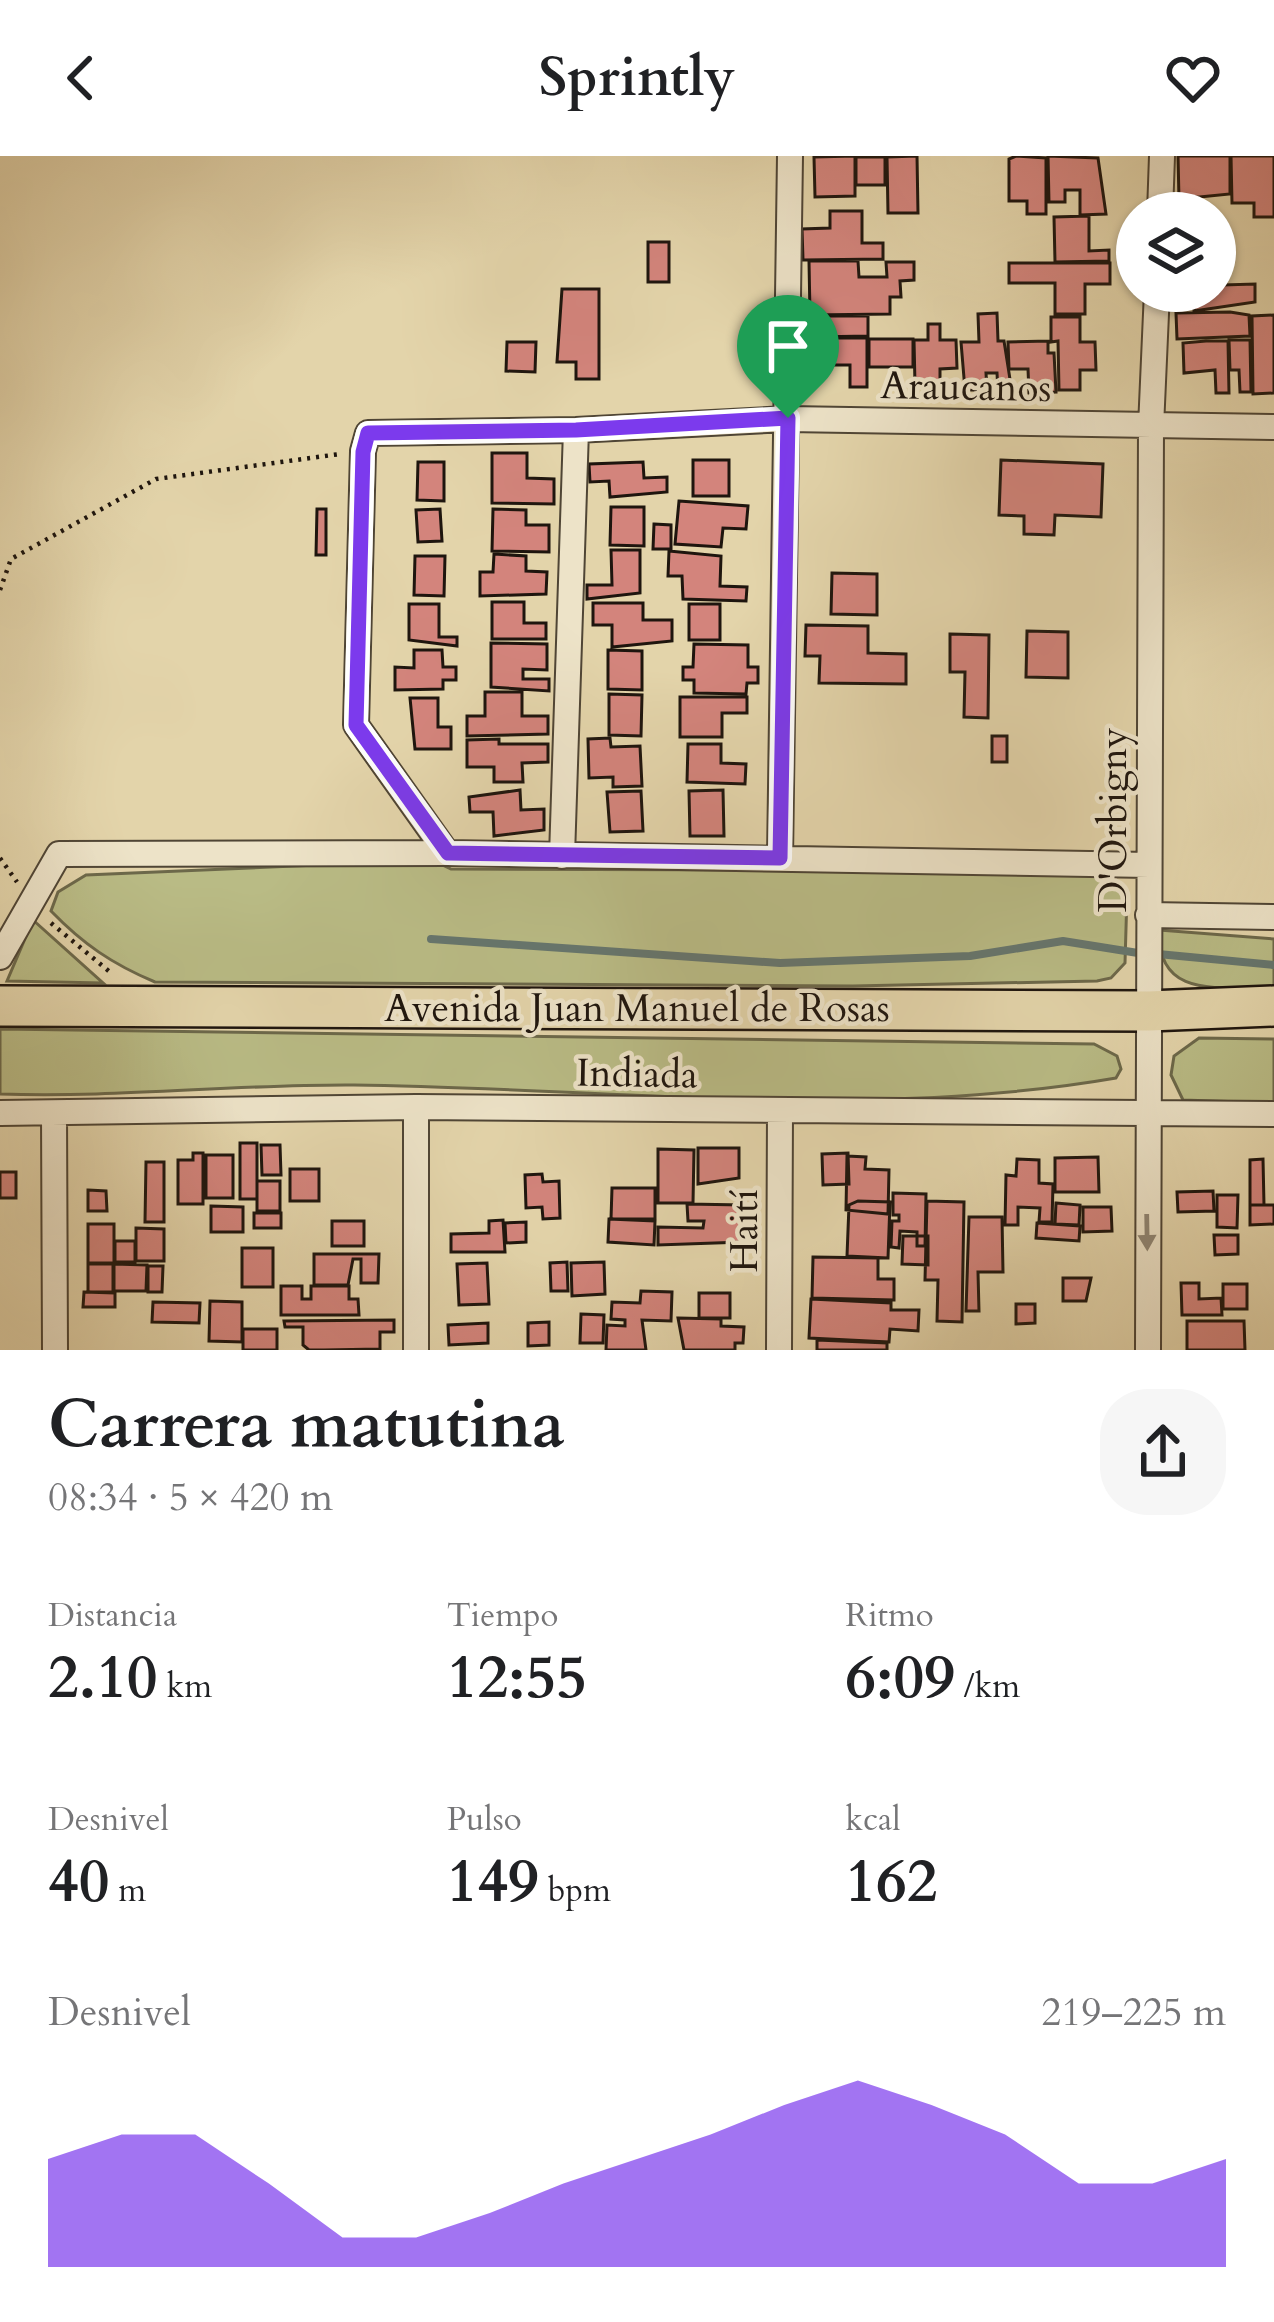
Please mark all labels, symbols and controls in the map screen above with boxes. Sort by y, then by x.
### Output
text: Sprintly [539,42,735,115]
icon: back [48,45,114,111]
icon: heart [1160,45,1226,111]
map controls [1116,192,1236,312]
button: layers [1116,192,1236,312]
pin [737,295,839,418]
icon: arrive [755,313,821,379]
street label: Araucanos [880,359,1052,415]
street label: D'Orbigny [1087,727,1140,913]
street label: Avenida Juan Manuel de Rosas [384,982,890,1035]
street label: Indiada [576,1046,698,1102]
street label: Haití [718,1189,771,1273]
one-way arrow [1137,1214,1157,1252]
text: Carrera matutina [48,1381,565,1470]
button: share [1100,1389,1226,1515]
text: 08:34 · 5 × 420 m [48,1471,333,1524]
text: Distancia [48,1593,177,1638]
text: Tiempo [447,1593,558,1638]
text: Ritmo [845,1593,934,1638]
text: 2.10 [48,1638,158,1719]
text: 12:55 [447,1638,587,1719]
text: 6:09 [845,1638,955,1719]
text: km [158,1664,212,1709]
text: /km [955,1664,1020,1709]
text: Desnivel [48,1797,169,1842]
text: Pulso [447,1797,522,1842]
text: kcal [845,1797,901,1842]
text: 40 [48,1842,109,1923]
text: 149 [447,1842,539,1923]
text: 162 [845,1842,938,1923]
text: m [109,1868,146,1913]
text: bpm [539,1868,611,1913]
text: Desnivel [48,1986,191,2039]
text: 219–225 m [1041,1986,1226,2039]

